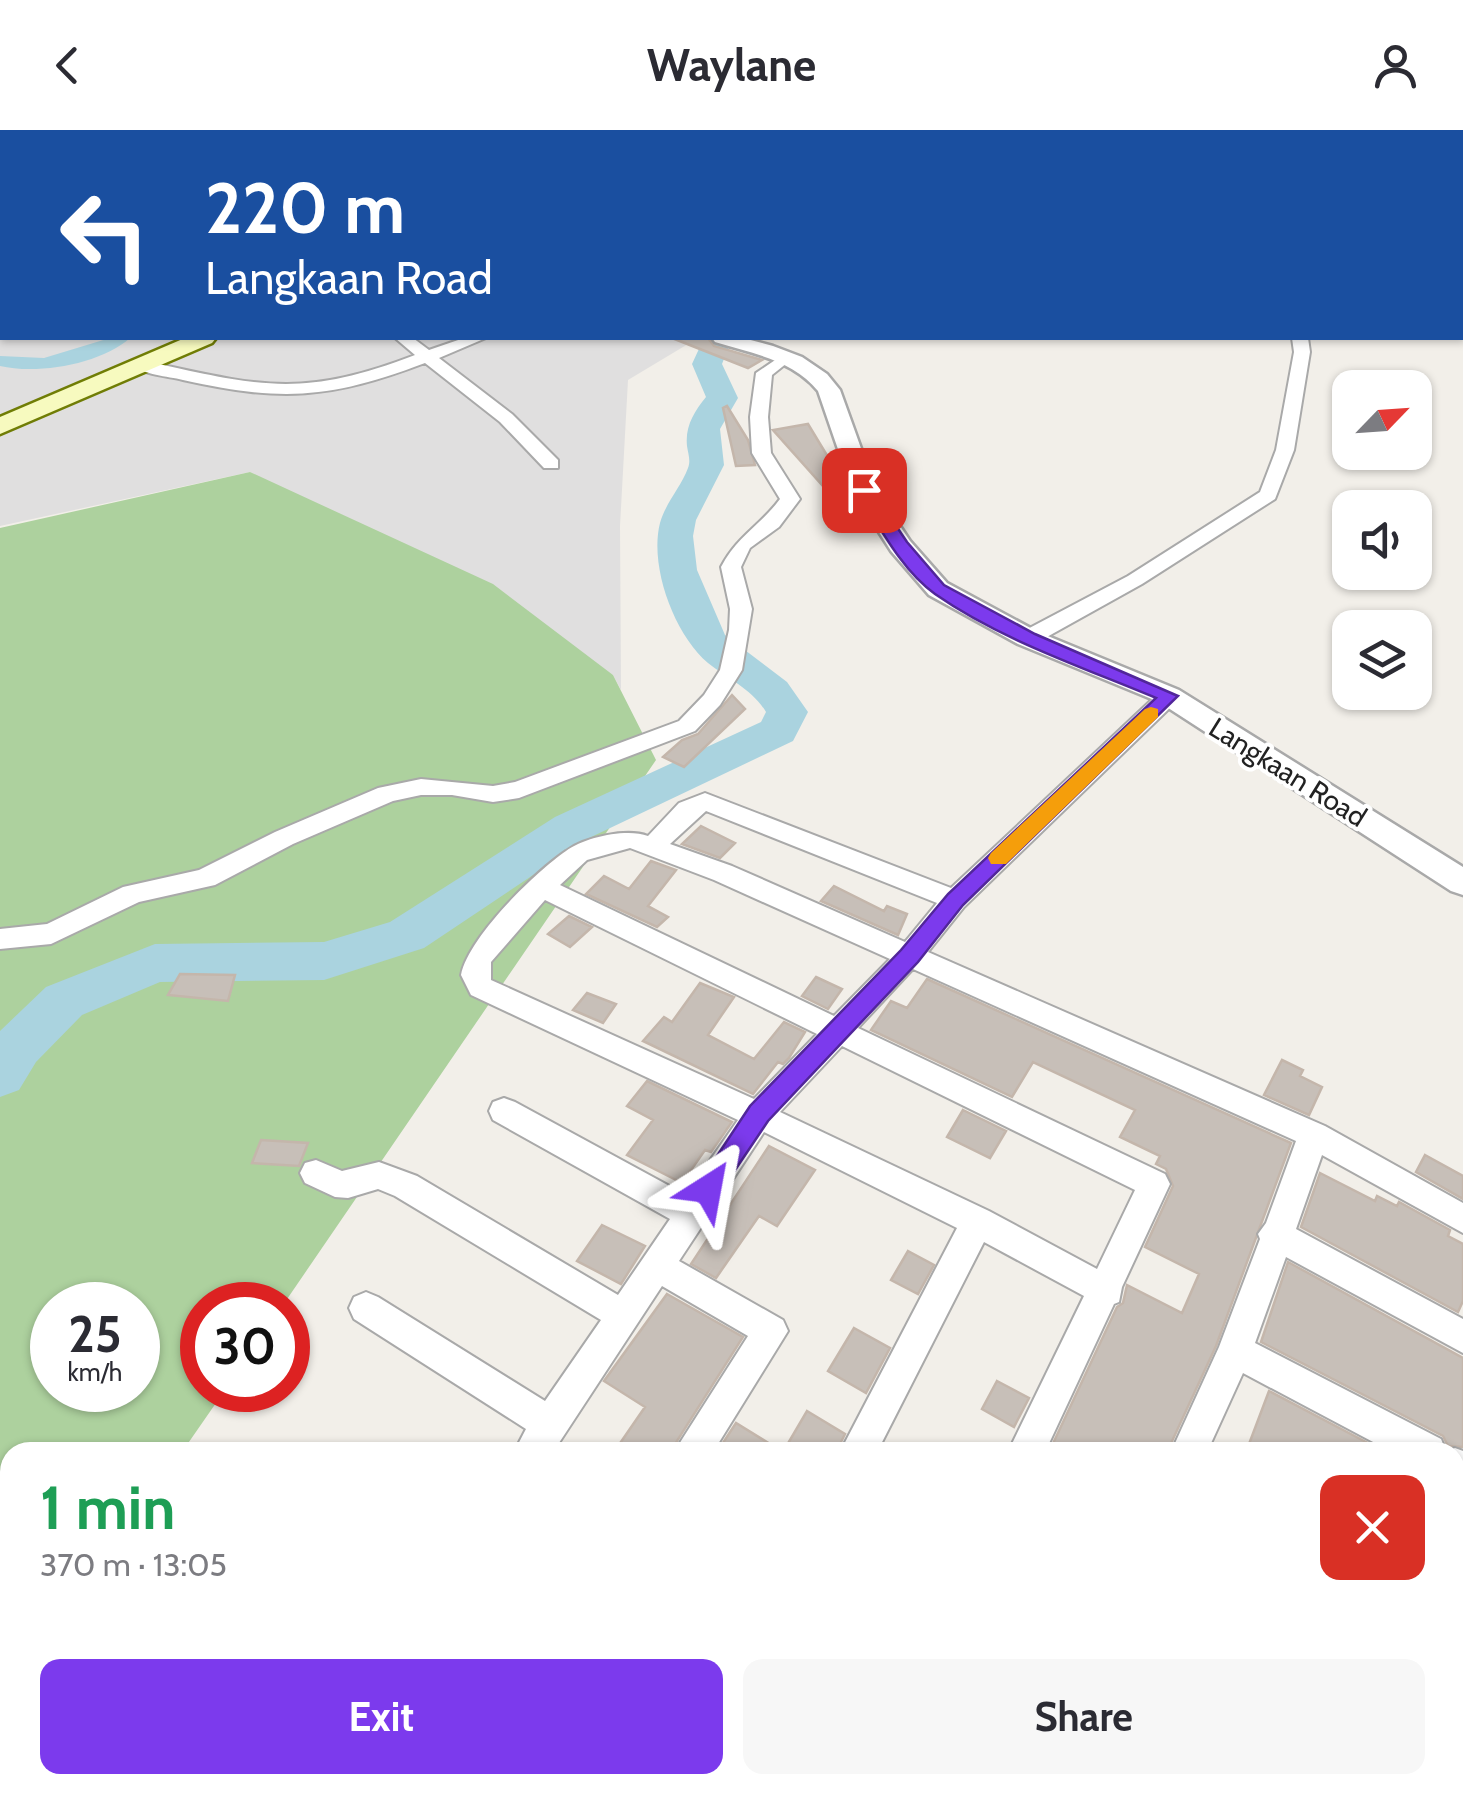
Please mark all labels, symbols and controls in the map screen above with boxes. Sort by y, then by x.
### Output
icon: back [40,38,95,93]
text: Waylane [647,38,816,92]
icon: person [1368,38,1423,93]
text: 220 m [205,165,405,251]
icon: left [40,170,170,300]
text: Langkaan Road [205,251,493,305]
north arrow [1332,370,1432,470]
map controls [1332,370,1432,710]
pin [822,448,907,533]
icon: arrive [837,463,892,518]
button: sound [1332,490,1432,590]
button: layers [1332,610,1432,710]
street label: Langkaan Road [1203,710,1373,834]
position arrow [656,1137,760,1241]
speed limit sign: 30 [180,1282,310,1412]
text: 25 [68,1304,122,1365]
text: km/h [68,1357,122,1387]
text: 1 min [40,1471,175,1544]
button: close [1320,1475,1425,1580]
text: 370 m · 13:05 [40,1545,227,1584]
button: Exit [40,1659,723,1774]
button: Share [743,1659,1425,1774]

